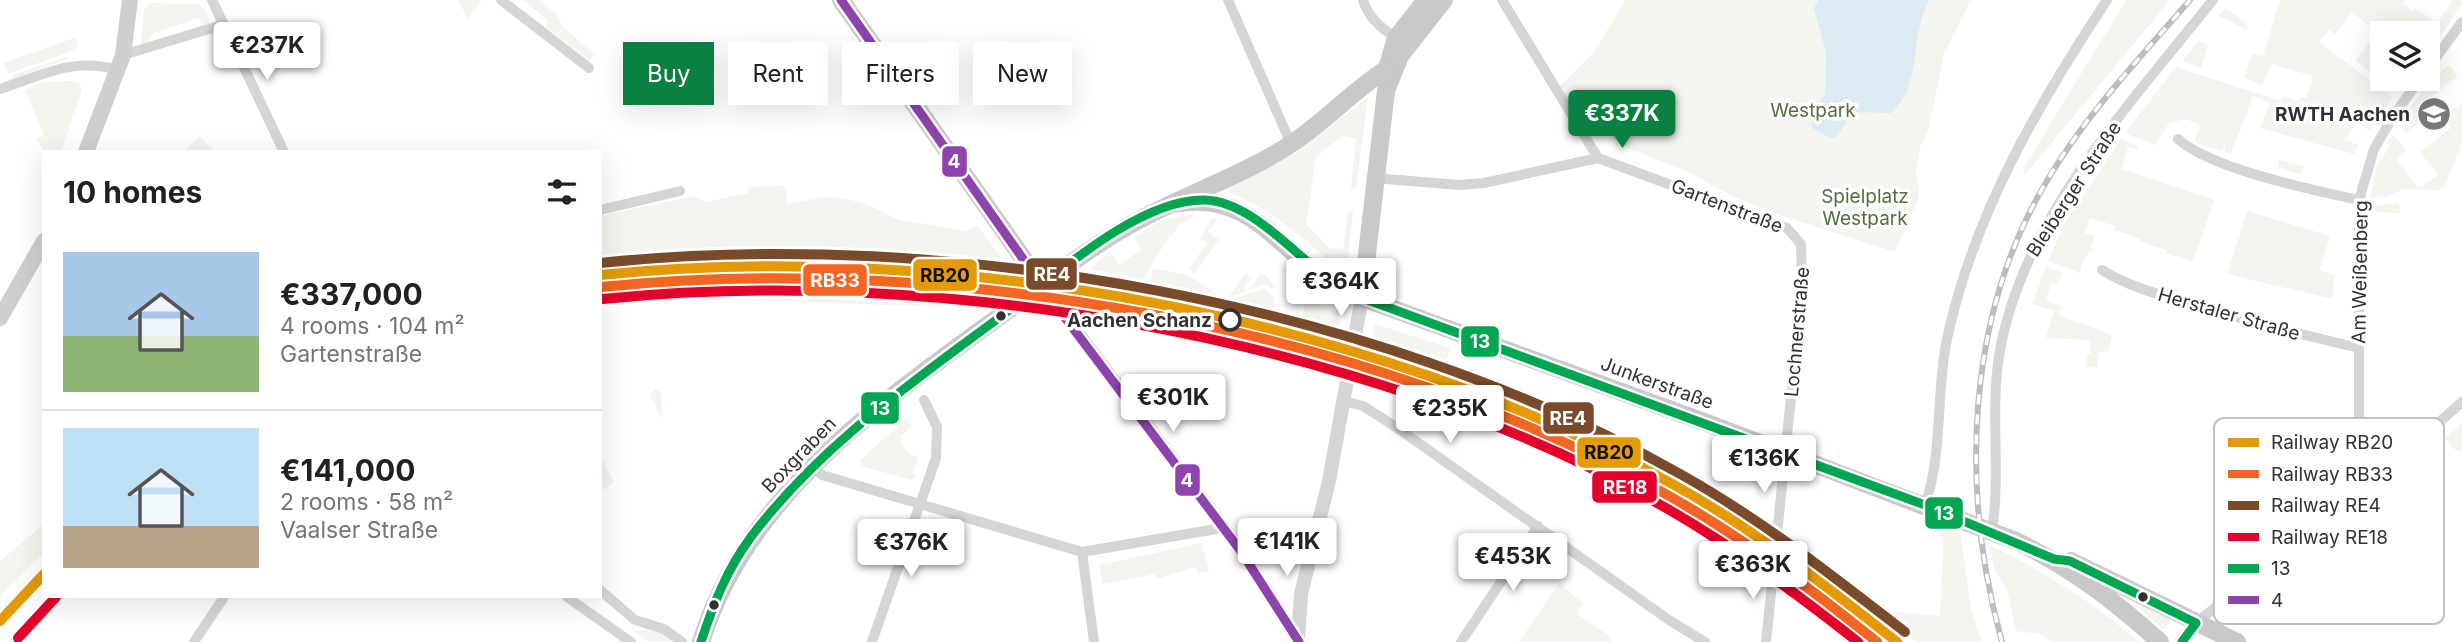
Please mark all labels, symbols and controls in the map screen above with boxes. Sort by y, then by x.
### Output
map controls [2370,21,2440,91]
button: layers [2370,21,2440,91]
pin: €237K [218,22,316,82]
text: €237K [230,31,305,59]
chip: Buy [623,42,714,105]
chip: Rent [728,42,828,105]
chip: Filters [842,42,959,105]
chip: New [973,42,1072,105]
pin: €337K [1573,90,1671,150]
school or university icon: RWTH Aachen [2415,95,2453,133]
text: €337K [1584,99,1660,127]
park label: Westpark [1770,99,1856,122]
place label: RWTH Aachen [2275,103,2410,126]
street label: Bleiberger Straße [2022,117,2126,261]
line badge: 4 [941,145,968,178]
text: 4 [948,150,960,173]
icon: filters [543,173,581,211]
text: 10 homes [63,174,202,210]
street label: Gartenstraße [1668,174,1786,238]
park label: Spielplatz Westpark [1821,185,1909,230]
street label: Am Weißenberg [2347,200,2373,344]
line badge: RE4 [1025,257,1078,291]
line badge: RB20 [912,258,978,292]
pin: €364K [1292,258,1390,318]
line badge: RB33 [802,263,868,297]
text: RE4 [1034,263,1070,286]
text: RB20 [920,264,970,287]
street label: Lochnerstraße [1780,266,1814,398]
text: €364K [1302,267,1380,295]
text: RB33 [810,269,860,292]
text: €337,000 [280,276,423,312]
icon: home [119,280,203,364]
street label: Herstaler Straße [2155,283,2303,345]
unlabelled marker [994,309,1008,323]
place label: Aachen Schanz [1067,309,1212,332]
marker: Aachen Schanz [1219,309,1241,331]
text: 4 rooms · 104 m² [280,312,465,340]
line badge: 13 [1460,325,1500,358]
text: 13 [1470,330,1490,353]
text: Gartenstraße [280,340,422,368]
street label: Junkerstraße [1597,352,1717,414]
pin: €301K [1124,374,1222,434]
text: €301K [1137,383,1209,411]
pin: €235K [1401,386,1499,445]
line badge: 13 [860,391,900,425]
text: €235K [1412,394,1488,422]
text: 13 [870,397,890,420]
line badge: RE4 [1542,401,1595,435]
text: RE4 [1550,407,1586,430]
street label: Boxgraben [757,412,841,498]
legend [2214,418,2444,624]
text: Railway RB20 [2271,431,2393,454]
pin: €136K [1715,435,1813,495]
line badge: RB20 [1576,436,1642,469]
text: RB20 [1584,441,1634,464]
text: €136K [1728,444,1800,472]
text: €141,000 [280,452,415,488]
icon: home [119,456,203,540]
line badge: 4 [1174,463,1201,497]
text: Railway RB33 [2271,463,2393,486]
text: 4 [1181,469,1193,492]
line badge: RE18 [1591,470,1658,504]
text: RE18 [1603,476,1647,499]
text: 2 rooms · 58 m² [280,488,453,516]
text: Railway RE4 [2271,494,2381,517]
line badge: 13 [1924,496,1964,530]
text: 13 [1934,502,1954,525]
text: Vaalser Straße [280,516,438,544]
pin: €141K [1238,518,1336,578]
pin: €376K [862,520,960,579]
text: Railway RE18 [2271,526,2388,549]
text: €141K [1254,527,1320,555]
text: €376K [873,528,949,556]
pin: €453K [1464,534,1562,593]
text: €453K [1474,542,1552,570]
pin: €363K [1704,542,1802,601]
text: €363K [1715,550,1791,578]
text: 13 [2271,557,2290,580]
text: 4 [2271,589,2283,612]
unlabelled marker [2136,590,2150,604]
unlabelled marker [707,598,721,612]

